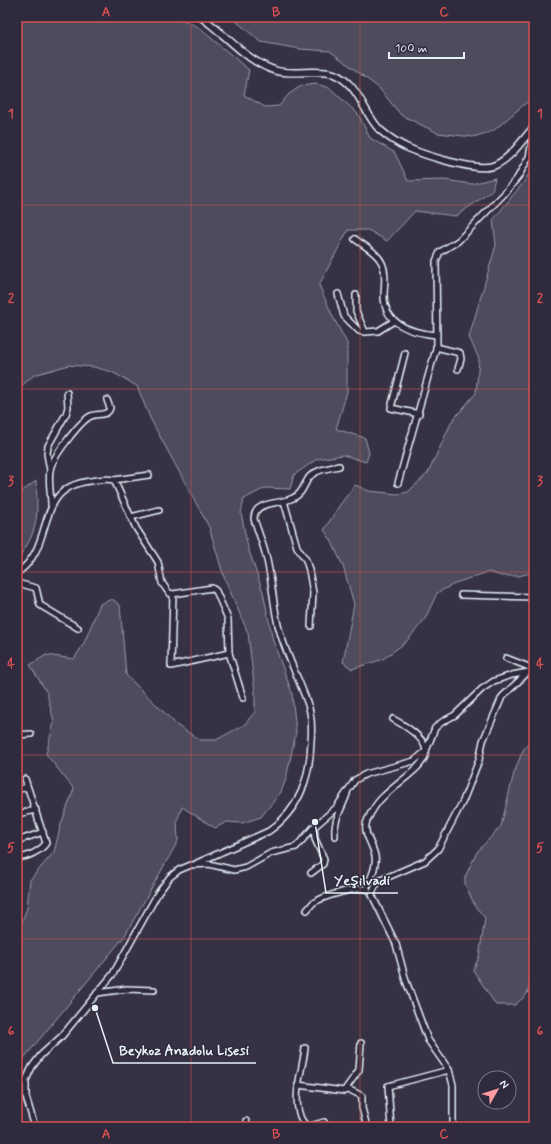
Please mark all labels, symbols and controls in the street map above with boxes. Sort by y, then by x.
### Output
text: A [102,4,110,21]
text: B [272,4,281,21]
text: C [439,4,449,21]
scale bar [389,34,464,60]
text: 100 m [395,41,427,57]
text: 1 [8,106,14,123]
text: 1 [537,106,543,123]
text: 2 [8,290,15,307]
text: 2 [537,290,544,307]
text: 3 [8,473,14,490]
text: 3 [537,473,543,490]
text: 4 [7,656,15,673]
text: 4 [536,656,544,673]
text: 5 [7,840,15,857]
text: 5 [536,840,544,857]
callout: Yeşilvadi [326,867,398,893]
text: Yeşilvadi [334,872,390,890]
text: 6 [8,1023,15,1040]
text: 6 [537,1023,544,1040]
callout: Beykoz Anadolu Lisesi [113,1037,256,1063]
text: Beykoz Anadolu Lisesi [119,1042,249,1060]
north arrow [477,1070,517,1110]
text: N [496,1077,512,1092]
text: A [102,1126,110,1143]
text: B [272,1126,281,1143]
text: C [439,1126,449,1143]

